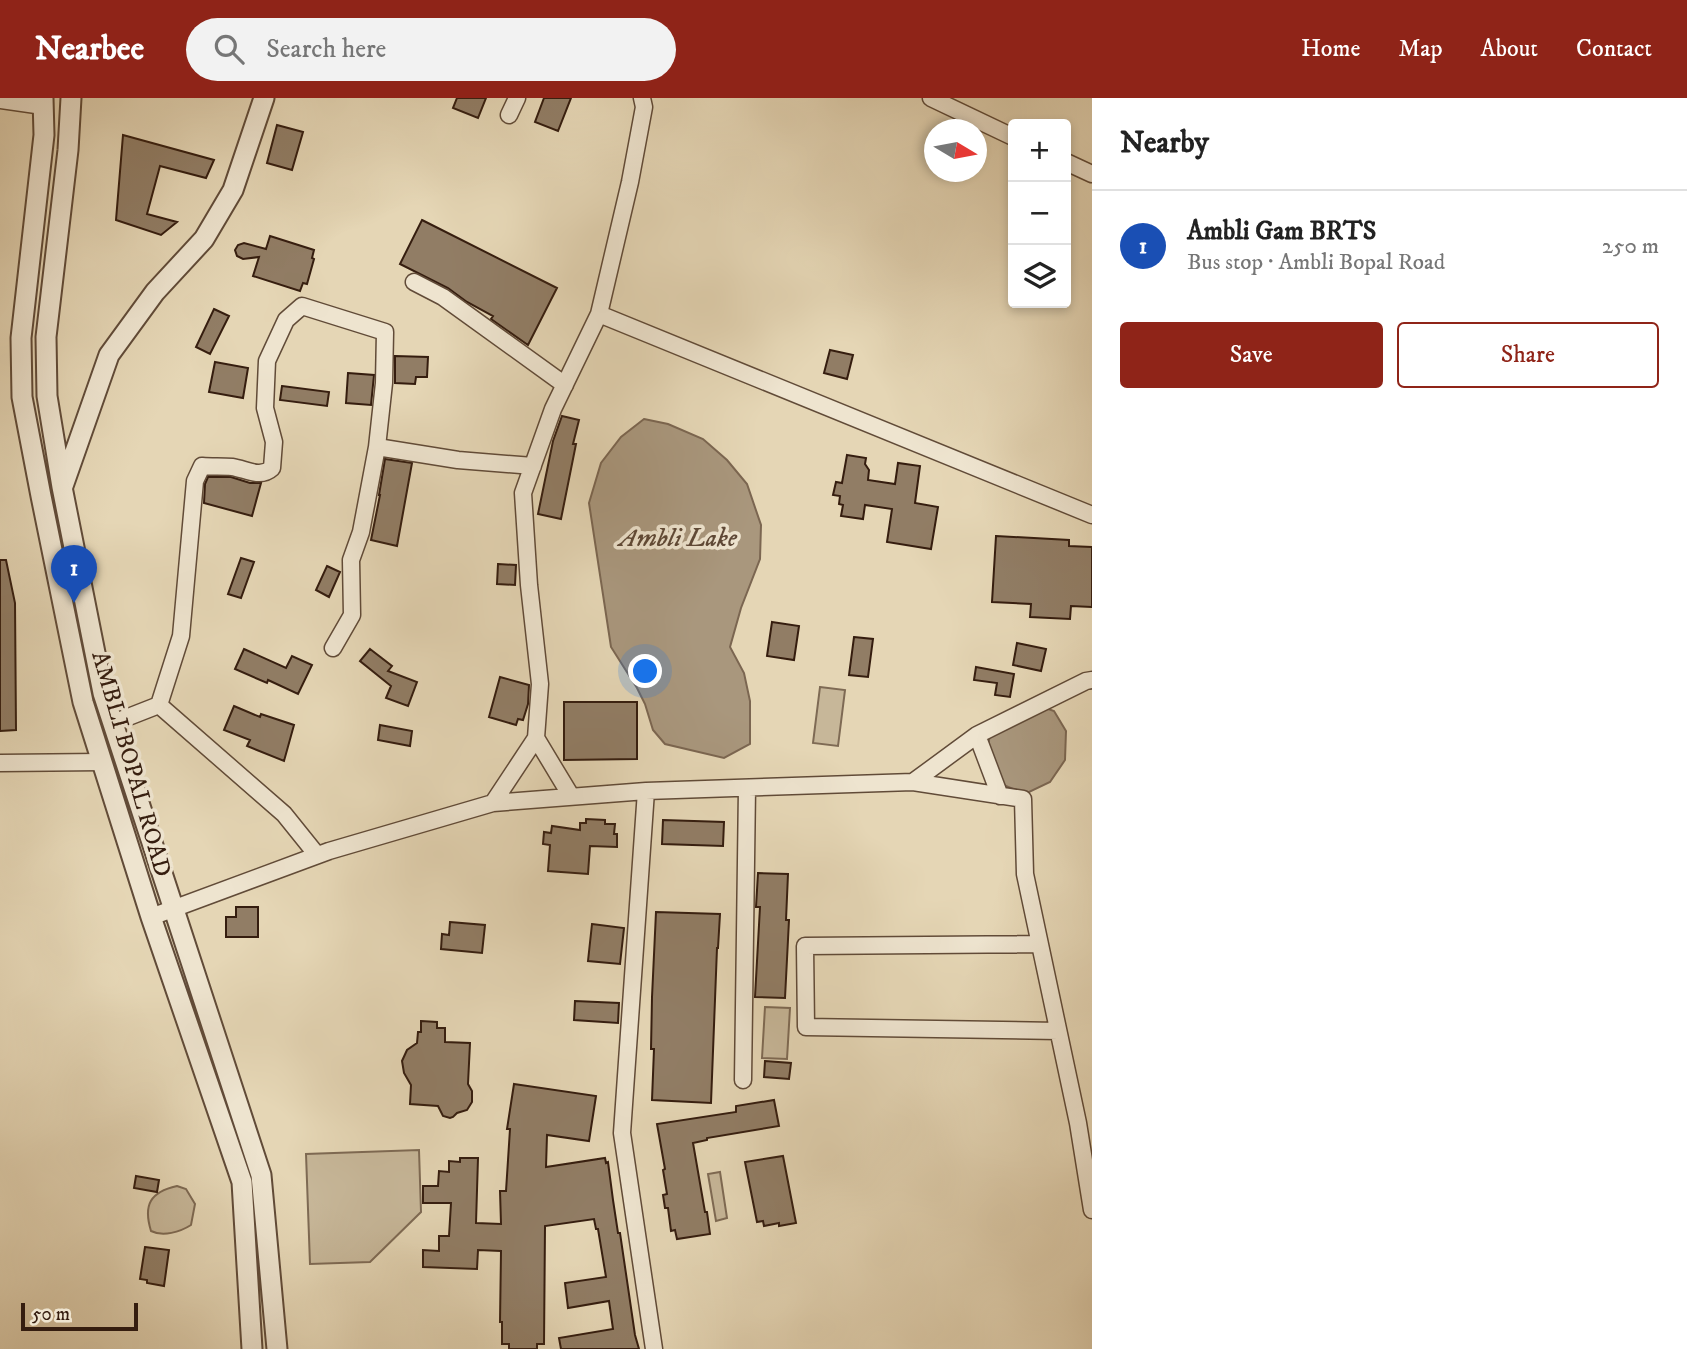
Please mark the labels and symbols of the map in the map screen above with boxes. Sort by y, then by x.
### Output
north arrow [924,119,987,182]
water label: Ambli Lake [616,522,738,555]
pin: 1 [51,545,97,603]
street label: AMBLI BOPAL ROAD [84,648,178,880]
your location [628,654,662,688]
scale bar [21,1300,138,1332]

